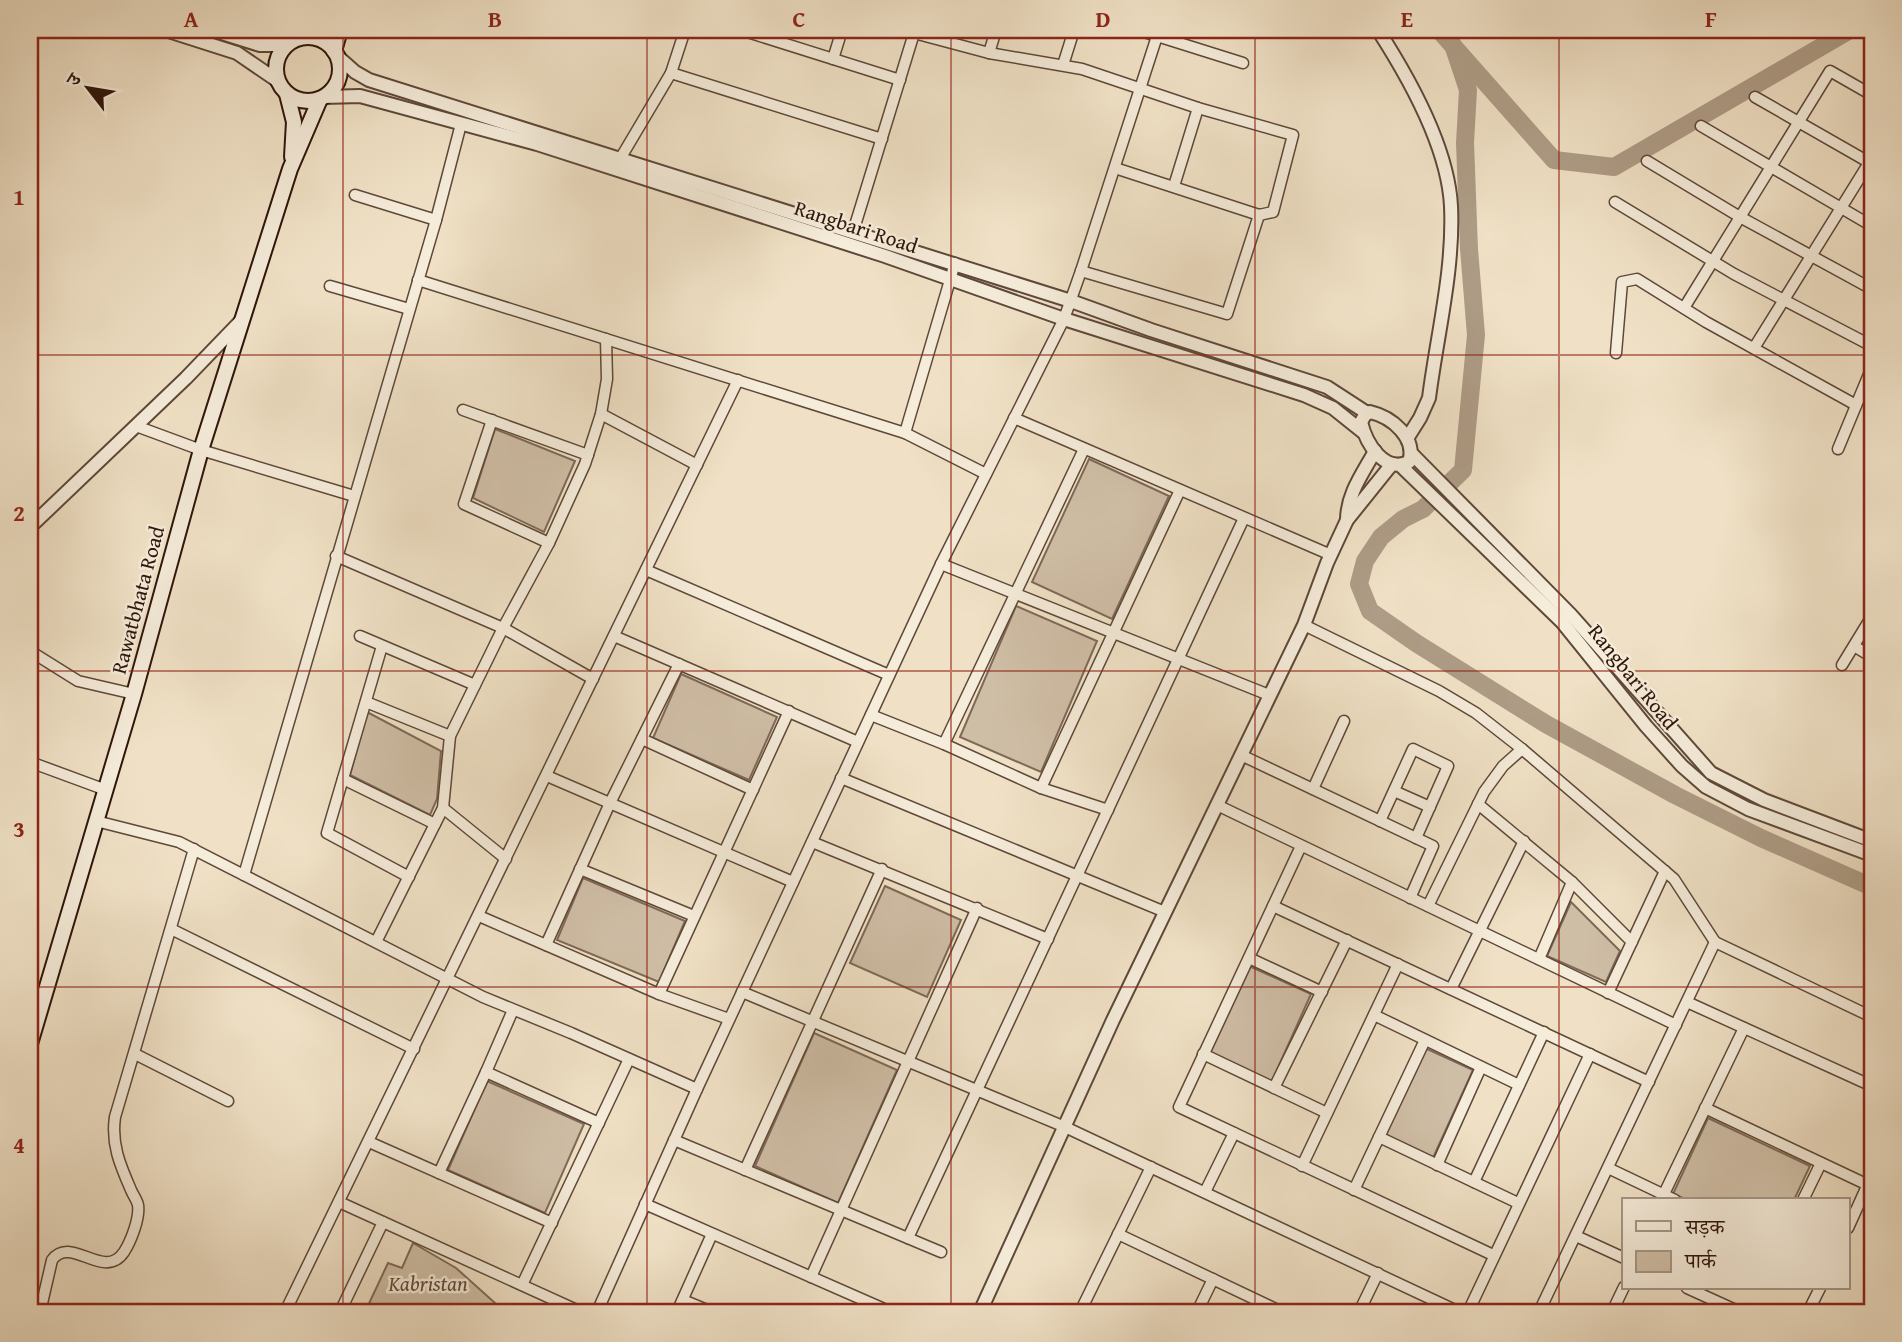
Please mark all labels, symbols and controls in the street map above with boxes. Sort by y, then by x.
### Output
text: A [184,2,199,35]
text: B [488,2,502,35]
text: C [792,2,806,35]
text: D [1096,2,1111,35]
text: E [1401,2,1413,35]
text: F [1705,2,1717,35]
north arrow [52,52,122,122]
text: उ [58,67,89,92]
text: 1 [13,180,25,213]
street label: Rangbari Road [790,192,923,261]
text: 2 [13,496,25,529]
street label: Rawatbhata Road [103,522,172,677]
street label: Rangbari Road [1581,617,1686,737]
text: 3 [13,812,25,845]
text: 4 [13,1128,25,1161]
legend [1622,1198,1850,1290]
text: सड़क [1684,1211,1725,1242]
text: पार्क [1684,1245,1717,1276]
park label: Kabristan [387,1268,468,1299]

